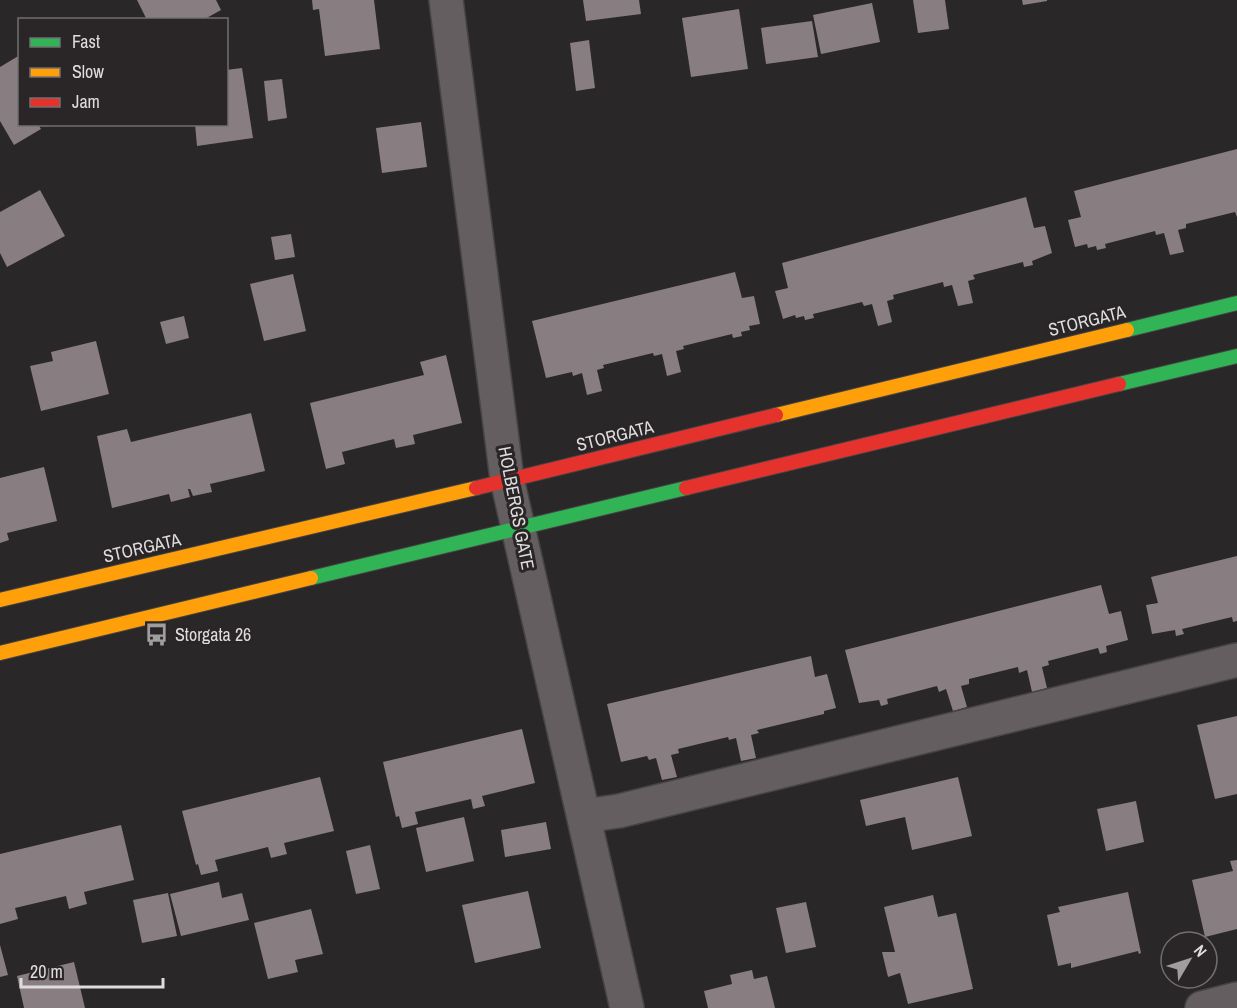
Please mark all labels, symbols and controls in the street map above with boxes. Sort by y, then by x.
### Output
legend [18,18,228,126]
text: Fast [72,29,100,54]
text: Slow [72,59,104,84]
text: Jam [72,89,100,114]
street label: STORGATA [1046,299,1128,342]
street label: STORGATA [574,414,656,457]
street label: HOLBERGS GATE [492,444,541,572]
street label: STORGATA [101,526,183,569]
bus stop icon: Storgata 26 [144,622,170,648]
place label: Storgata 26 [175,622,251,647]
north arrow [1159,930,1219,990]
text: N [1189,940,1212,961]
scale bar [21,951,164,989]
text: 20 m [30,959,63,984]

